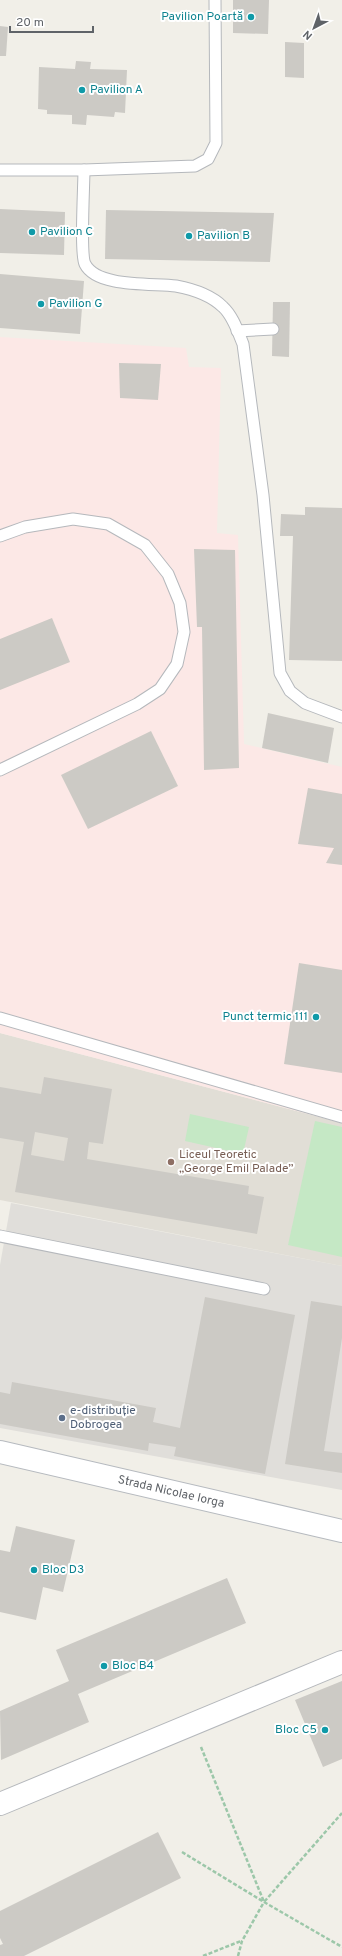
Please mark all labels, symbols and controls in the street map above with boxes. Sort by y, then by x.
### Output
scale bar [10,8,93,34]
north arrow [294,8,334,48]
place label: Pavilion Poartă [161,9,243,25]
marker: Pavilion Poartă [246,12,256,22]
text: 20 m [16,15,44,31]
text: N [301,27,316,43]
place label: Pavilion A [90,82,143,98]
marker: Pavilion A [77,85,87,95]
place label: Pavilion C [40,224,93,240]
marker: Pavilion C [27,227,37,237]
place label: Pavilion B [197,228,250,244]
marker: Pavilion B [184,231,194,241]
place label: Pavilion G [49,296,102,312]
marker: Pavilion G [36,299,46,309]
place label: Punct termic 111 [223,1009,308,1025]
marker: Punct termic 111 [311,1012,321,1022]
place label: Liceul Teoretic „George Emil Palade” [179,1147,293,1177]
marker: Liceul Teoretic „George Emil Palade” [166,1157,176,1167]
place label: e-distribuție Dobrogea [70,1403,136,1433]
marker: e-distribuție Dobrogea [57,1413,67,1423]
street label: Strada Nicolae Iorga [116,1472,226,1512]
place label: Bloc D3 [42,1562,84,1578]
marker: Bloc D3 [29,1565,39,1575]
place label: Bloc B4 [112,1658,154,1674]
marker: Bloc B4 [99,1661,109,1671]
place label: Bloc C5 [275,1722,317,1738]
marker: Bloc C5 [320,1725,330,1735]

